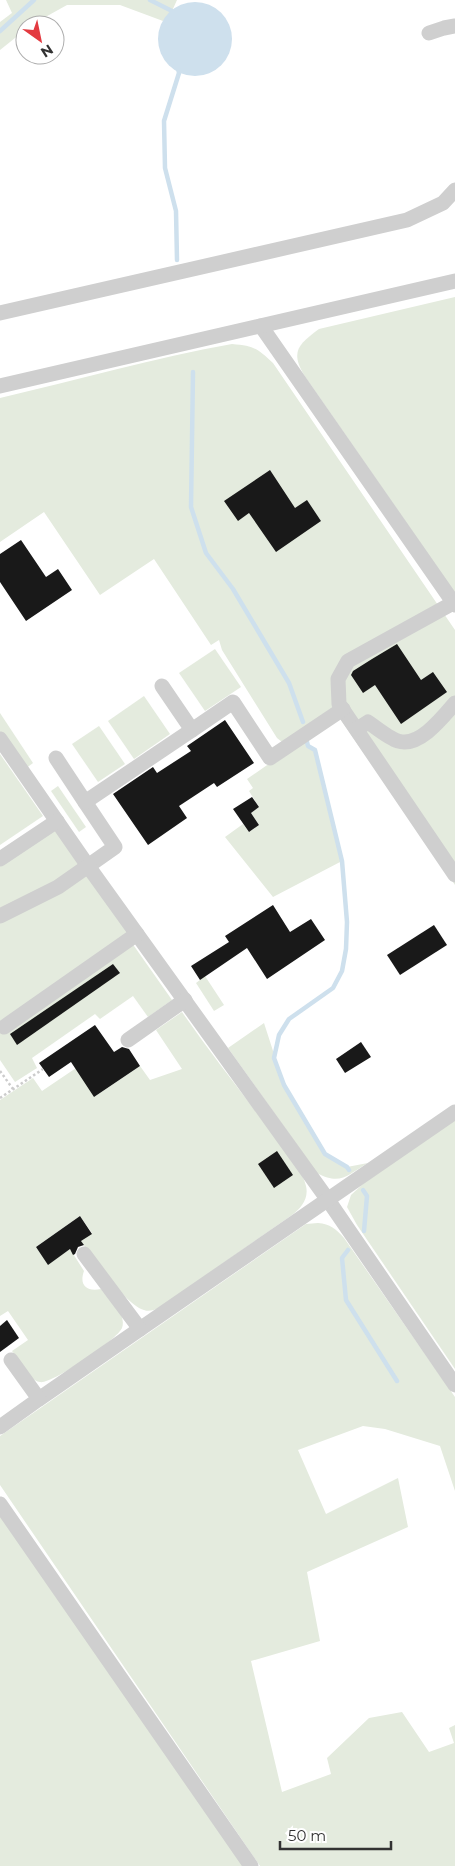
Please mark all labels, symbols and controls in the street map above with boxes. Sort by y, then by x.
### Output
north arrow [15,15,65,65]
text: N [37,40,57,62]
scale bar [280,1818,391,1850]
text: 50 m [288,1826,326,1845]

